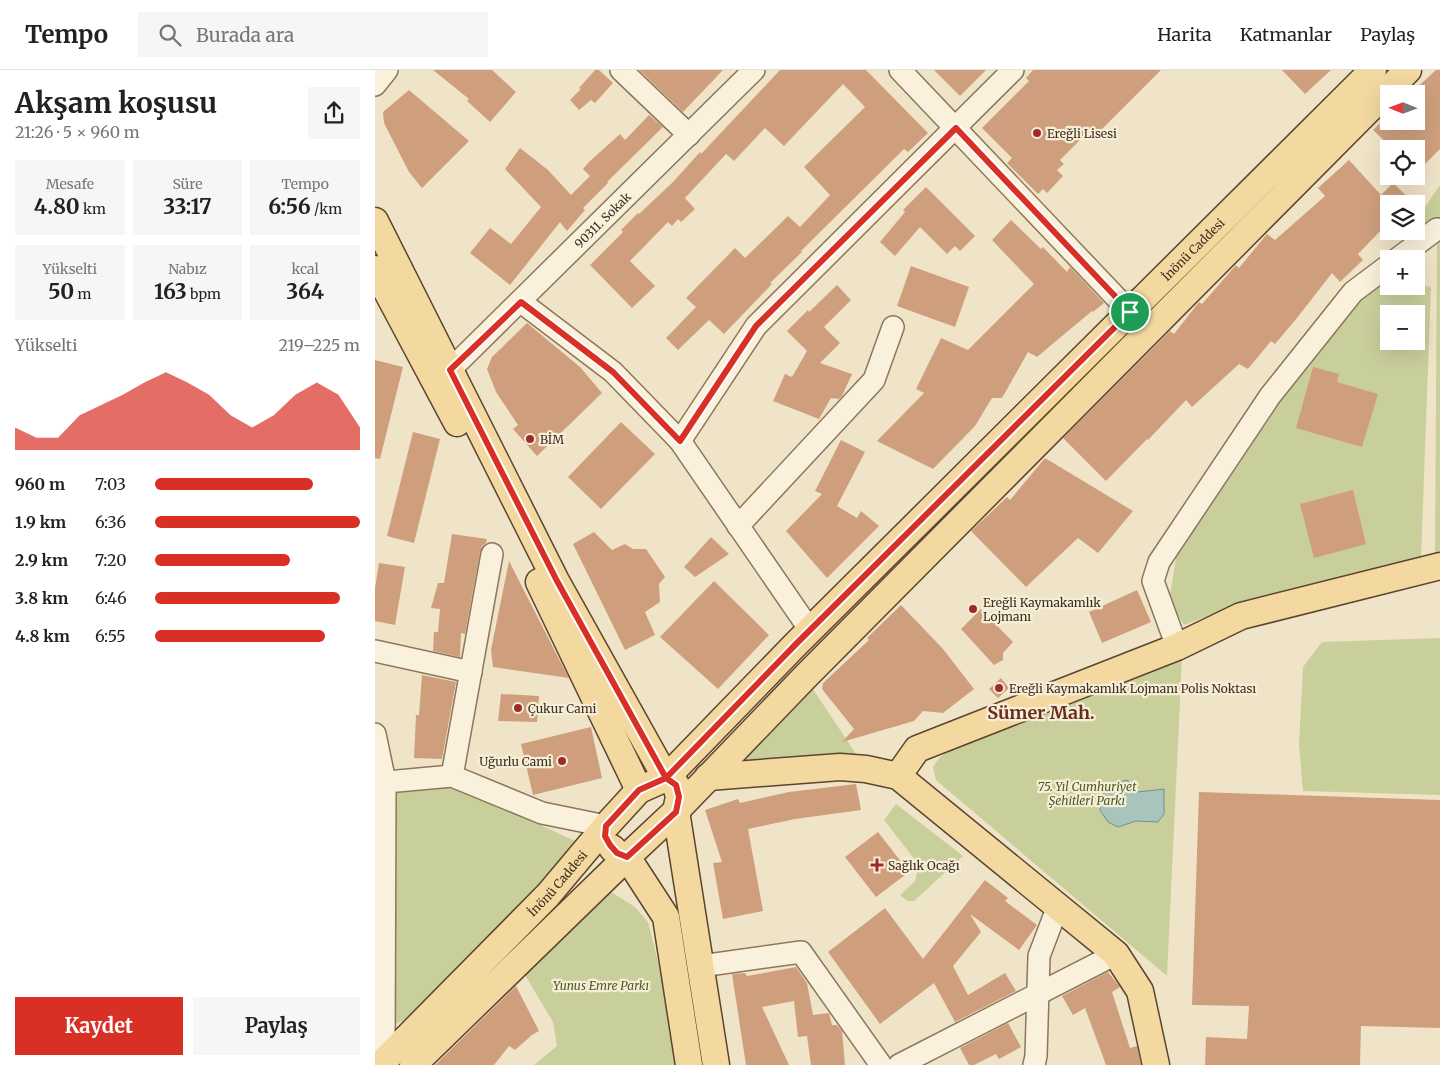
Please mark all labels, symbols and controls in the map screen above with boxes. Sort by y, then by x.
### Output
search box [138,12,488,57]
text: Tempo [25,19,108,50]
icon: search [156,21,184,49]
text: Burada ara [196,23,294,47]
text: Harita [1157,23,1212,46]
text: Katmanlar [1240,23,1332,46]
text: Paylaş [1360,23,1415,46]
text: Akşam koşusu [15,85,217,121]
north arrow [1380,85,1425,130]
map controls [1380,85,1425,350]
button: share [308,87,360,139]
text: 21:26 · 5 × 960 m [15,122,140,142]
place label: Ereğli Lisesi [1047,126,1117,141]
marker: Ereğli Lisesi [1031,127,1043,139]
button: locate [1380,140,1425,185]
text: Mesafe [46,175,94,193]
text: Süre [172,175,203,193]
text: Tempo [281,175,329,193]
street label: 90311. Sokak [571,188,634,251]
text: 4.80 [34,193,80,220]
text: 33:17 [163,193,212,220]
text: 6:56 [268,193,311,220]
button: layers [1380,195,1425,240]
text: km [80,200,106,218]
text: /km [311,200,342,218]
street label: İnönü Caddesi [1158,215,1227,284]
button: + [1380,250,1425,295]
text: Yükselti [43,260,97,278]
text: Nabız [168,260,207,278]
text: kcal [291,260,319,278]
text: 50 [48,278,74,305]
text: 163 [154,278,187,305]
text: 364 [286,278,324,305]
text: m [74,285,91,303]
text: bpm [187,285,221,303]
pin [1109,291,1151,333]
icon: arrive [1116,298,1144,326]
button: − [1380,305,1425,350]
text: Yükselti [15,335,77,355]
text: 219–225 m [279,335,360,355]
place label: BİM [540,432,564,447]
marker: BİM [524,433,536,445]
text: 960 m [15,474,65,494]
text: 7:03 [95,474,126,494]
text: 1.9 km [15,512,66,532]
text: 6:36 [95,512,126,532]
text: 2.9 km [15,550,68,570]
text: 7:20 [95,550,127,570]
text: 3.8 km [15,588,68,608]
text: 6:46 [95,588,127,608]
place label: Ereğli Kaymakamlık Lojmanı [983,595,1101,624]
marker: Ereğli Kaymakamlık Lojmanı [967,603,979,615]
text: 4.8 km [15,626,70,646]
text: 6:55 [95,626,126,646]
place label: Ereğli Kaymakamlık Lojmanı Polis Noktası [1009,681,1256,696]
marker: Ereğli Kaymakamlık Lojmanı Polis Noktası [993,682,1005,694]
place label: Çukur Cami [528,701,597,716]
district label: Sümer Mah. [987,701,1095,724]
marker: Çukur Cami [512,702,524,714]
place label: Uğurlu Cami [479,754,552,769]
marker: Uğurlu Cami [556,755,568,767]
park label: 75. Yıl Cumhuriyet Şehitleri Parkı [1038,779,1137,808]
street label: İnönü Caddesi [524,847,590,919]
marker: Sağlık Ocağı [870,858,884,872]
place label: Sağlık Ocağı [888,858,960,873]
park label: Yunus Emre Parkı [553,978,649,993]
button: Kaydet [15,997,183,1055]
button: Paylaş [193,997,360,1055]

